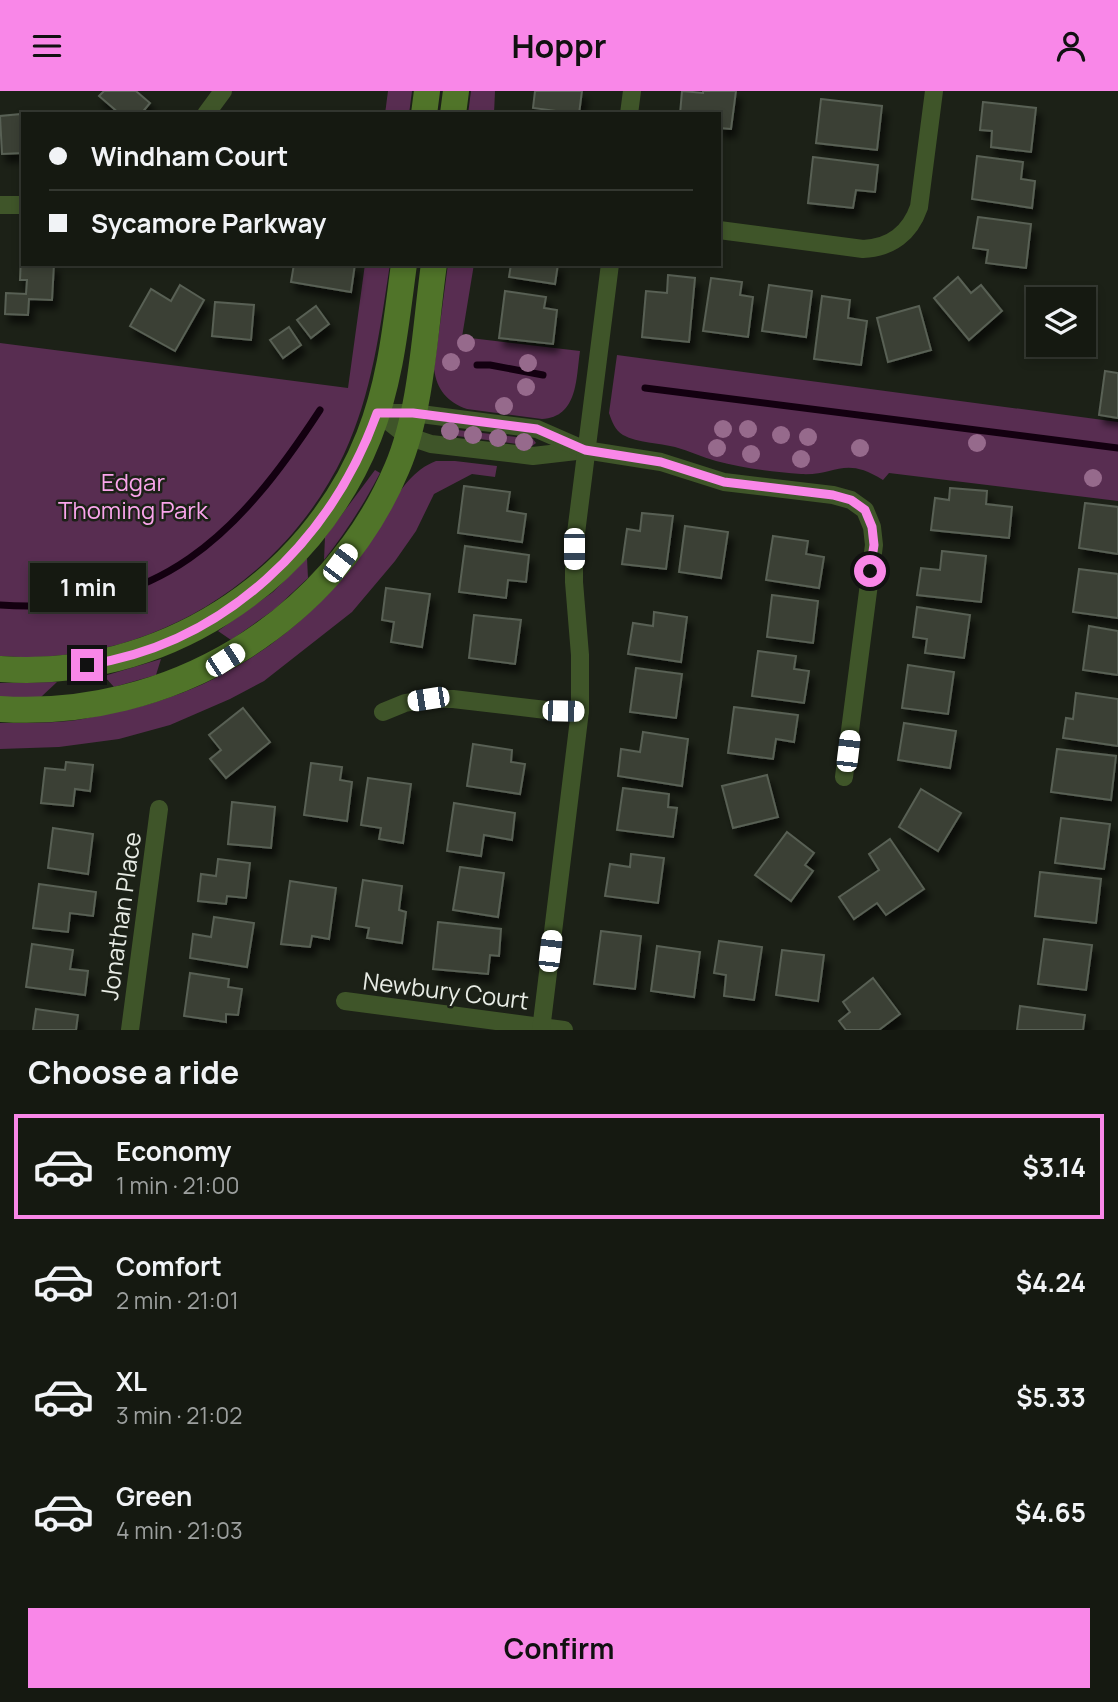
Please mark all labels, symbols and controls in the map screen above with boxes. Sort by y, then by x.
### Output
text: Hoppr [511,24,607,68]
icon: menu [28,27,66,65]
icon: person [1052,27,1090,65]
text: Windham Court [91,138,288,174]
text: Sycamore Parkway [91,205,326,241]
map controls [1026,287,1096,357]
button: layers [1026,287,1096,357]
park label: Edgar Thoming Park [58,465,209,526]
car [564,528,585,570]
car [319,540,362,586]
route start [854,555,886,587]
callout: 1 min [29,563,145,613]
text: 1 min [60,571,116,603]
car [202,640,249,680]
route end [71,649,103,681]
car [406,685,451,713]
car [542,700,585,722]
car [836,729,861,773]
street label: Jonathan Place [92,830,148,1002]
car [538,929,563,973]
street label: Newbury Court [361,963,531,1017]
text: Choose a ride [28,1050,239,1094]
text: Economy [116,1133,231,1169]
icon: car [32,1135,95,1198]
text: $3.14 [1023,1149,1086,1185]
text: 1 min · 21:00 [116,1169,240,1201]
text: Comfort [116,1248,222,1284]
icon: car [32,1250,95,1313]
text: $4.24 [1016,1264,1086,1300]
text: 2 min · 21:01 [116,1284,239,1316]
text: XL [116,1363,147,1399]
icon: car [32,1365,95,1428]
text: $5.33 [1016,1379,1086,1415]
text: 3 min · 21:02 [116,1399,242,1431]
text: Green [116,1478,192,1514]
icon: car [32,1480,95,1543]
text: $4.65 [1015,1494,1086,1530]
text: 4 min · 21:03 [116,1514,243,1546]
button: Confirm [28,1608,1090,1688]

